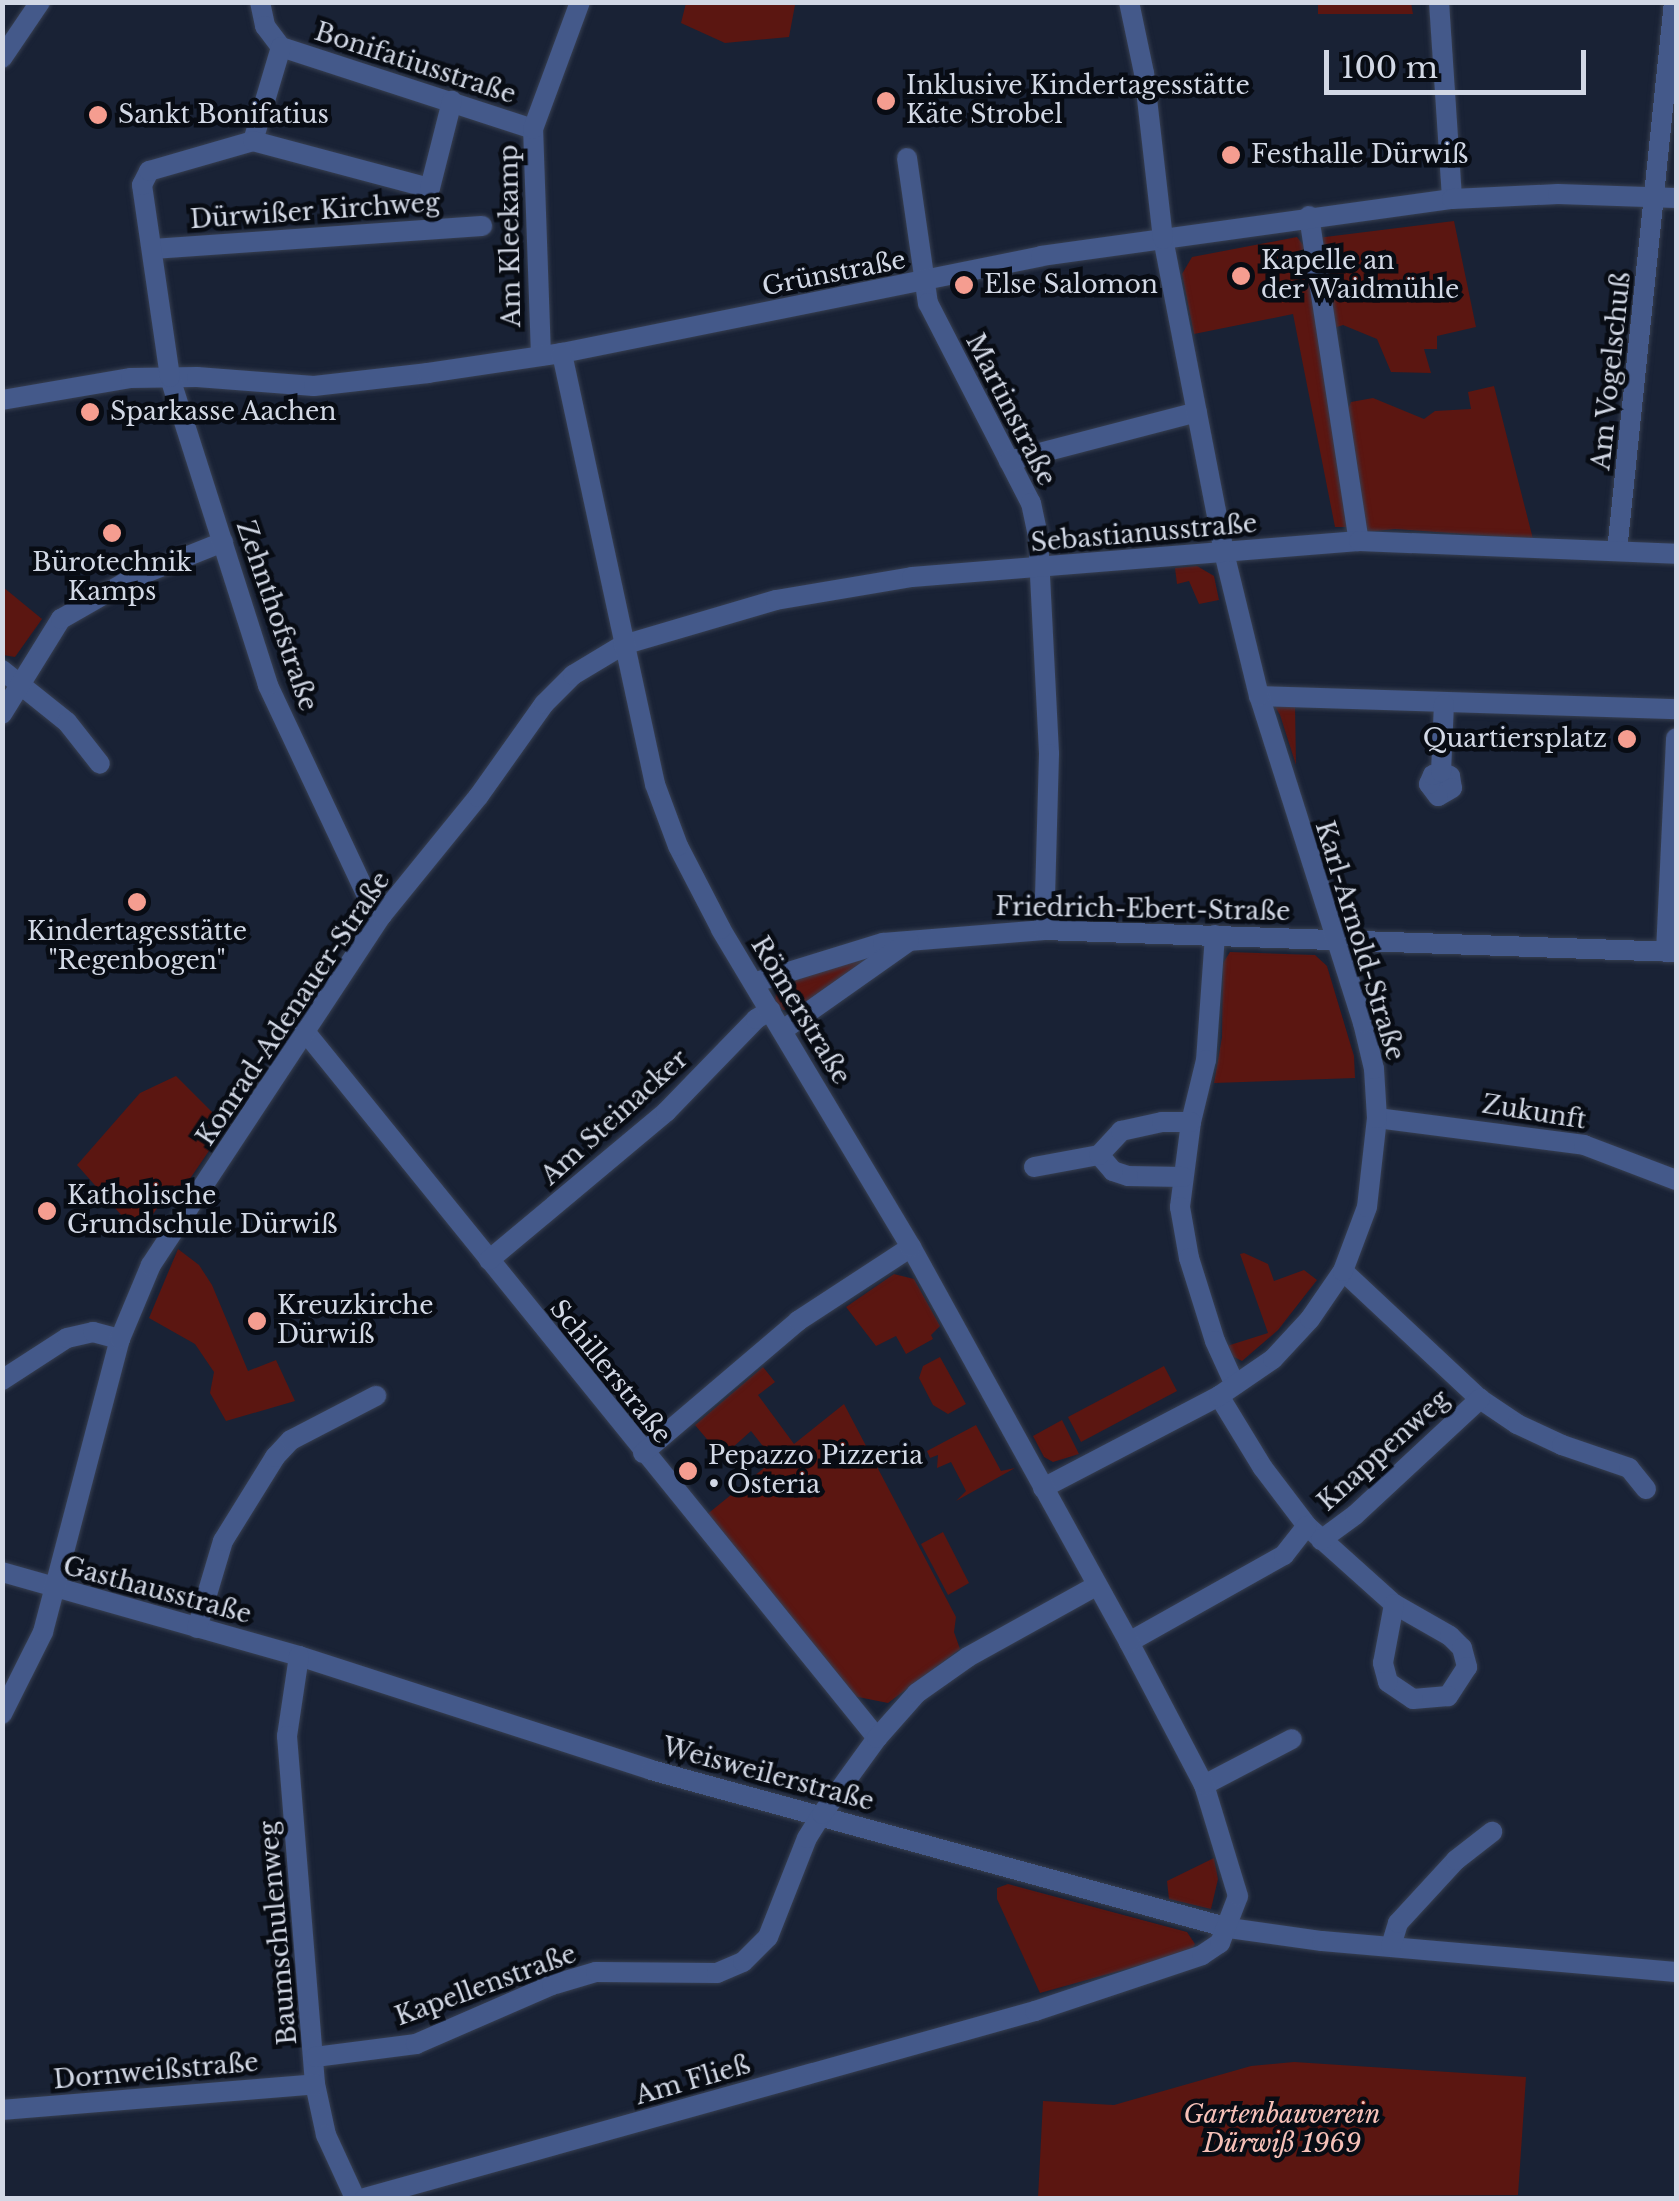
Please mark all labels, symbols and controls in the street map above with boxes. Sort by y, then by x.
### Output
street label: Bonifatiusstraße [311,17,519,111]
scale bar [1329,30,1592,92]
text: 100 m [1341,49,1438,86]
place label: Inklusive Kindertagesstätte Käte Strobel [906,72,1250,131]
marker: Inklusive Kindertagesstätte Käte Strobel [875,90,897,112]
place label: Sankt Bonifatius [118,100,329,130]
marker: Sankt Bonifatius [87,104,109,126]
place label: Festhalle Dürwiß [1251,140,1468,170]
street label: Am Kleekamp [494,144,528,328]
marker: Festhalle Dürwiß [1220,144,1242,166]
street label: Dürwißer Kirchweg [189,188,441,236]
street label: Grünstraße [760,245,908,303]
place label: Kapelle an der Waidmühle [1261,247,1461,306]
marker: Kapelle an der Waidmühle [1230,265,1252,287]
place label: Else Salomon [984,270,1158,300]
street label: Am Vogelschuß [1587,270,1637,472]
marker: Else Salomon [953,274,975,296]
street label: Martinstraße [959,329,1061,491]
place label: Sparkasse Aachen [110,397,337,427]
marker: Sparkasse Aachen [79,401,101,423]
street label: Sebastianusstraße [1030,509,1258,559]
street label: Zehnthofstraße [229,517,323,715]
marker: Bürotechnik Kamps [101,522,123,544]
place label: Bürotechnik Kamps [32,549,192,608]
place label: Quartiersplatz [1423,724,1607,754]
marker: Quartiersplatz [1616,728,1638,750]
street label: Karl-Arnold-Straße [1308,818,1410,1064]
street label: Konrad-Adenauer-Straße [191,866,397,1152]
marker: Kindertagesstätte "Regenbogen" [126,891,148,913]
street label: Friedrich-Ebert-Straße [995,892,1291,928]
place label: Kindertagesstätte "Regenbogen" [27,918,247,977]
street label: Römerstraße [744,932,856,1090]
street label: Am Steinacker [536,1044,694,1192]
street label: Zukunft [1480,1090,1588,1136]
place label: Katholische Grundschule Dürwiß [67,1182,338,1241]
marker: Katholische Grundschule Dürwiß [36,1200,58,1222]
place label: Kreuzkirche Dürwiß [277,1292,434,1351]
street label: Schillerstraße [543,1294,677,1450]
marker: Kreuzkirche Dürwiß [246,1310,268,1332]
street label: Knappenweg [1312,1384,1456,1518]
place label: Pepazzo Pizzeria • Osteria [708,1442,923,1501]
marker: Pepazzo Pizzeria • Osteria [677,1460,699,1482]
street label: Gasthausstraße [60,1551,254,1631]
street label: Weisweilerstraße [659,1732,877,1818]
street label: Baumschulenweg [254,1820,304,2046]
street label: Kapellenstraße [391,1939,581,2033]
street label: Dornweißstraße [52,2048,260,2096]
street label: Am Fließ [632,2050,754,2112]
park label: Gartenbauverein Dürwiß 1969 [1183,2101,1381,2160]

